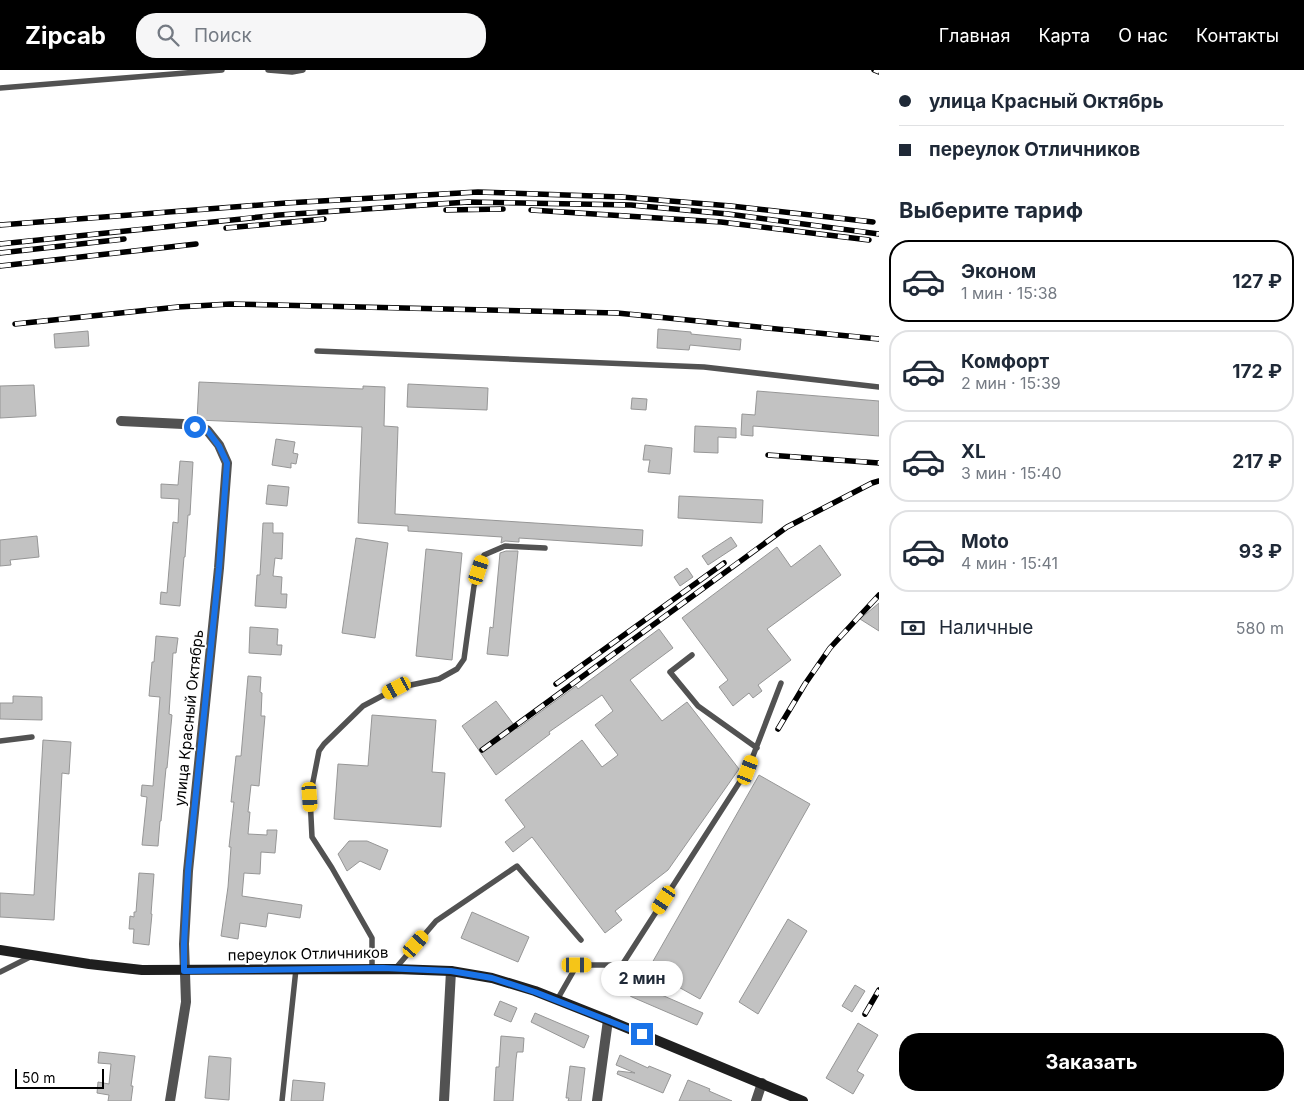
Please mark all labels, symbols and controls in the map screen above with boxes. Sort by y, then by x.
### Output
search box [136,13,486,58]
text: Zipcab [25,21,106,50]
icon: search [154,21,182,49]
text: Поиск [194,24,252,47]
text: Главная [939,25,1010,46]
text: Карта [1038,25,1090,46]
text: О нас [1118,25,1168,46]
text: Контакты [1196,25,1279,46]
text: улица Красный Октябрь [929,90,1164,113]
text: переулок Отличников [929,138,1140,161]
text: Выберите тариф [899,197,1083,223]
icon: car [901,259,946,304]
text: Эконом [961,260,1036,283]
text: 127 ₽ [1232,270,1282,293]
text: 1 мин · 15:38 [961,283,1057,303]
icon: car [901,349,946,394]
text: Комфорт [961,350,1049,373]
text: 172 ₽ [1232,360,1282,383]
text: 2 мин · 15:39 [961,373,1061,393]
route start [184,416,206,438]
icon: car [901,439,946,484]
text: XL [961,440,986,463]
text: 217 ₽ [1232,450,1282,473]
text: 3 мин · 15:40 [961,463,1062,483]
icon: car [901,529,946,574]
text: Moto [961,530,1009,553]
text: 93 ₽ [1239,540,1282,563]
car [467,553,490,587]
text: 4 мин · 15:41 [961,553,1058,573]
icon: cash [899,614,927,642]
text: Наличные [939,616,1033,639]
text: 580 m [1236,618,1284,638]
street label: улица Красный Октябрь [170,629,207,807]
car [380,674,413,702]
car [735,753,760,787]
car [301,782,318,812]
car [649,883,678,917]
car [400,928,431,960]
street label: переулок Отличников [228,943,388,964]
car [562,958,592,973]
callout: 2 мин [601,962,683,996]
text: 2 мин [619,968,665,988]
route end [631,1023,653,1045]
button: Заказать [899,1033,1284,1091]
scale bar [15,1066,104,1089]
text: 50 m [22,1069,56,1086]

